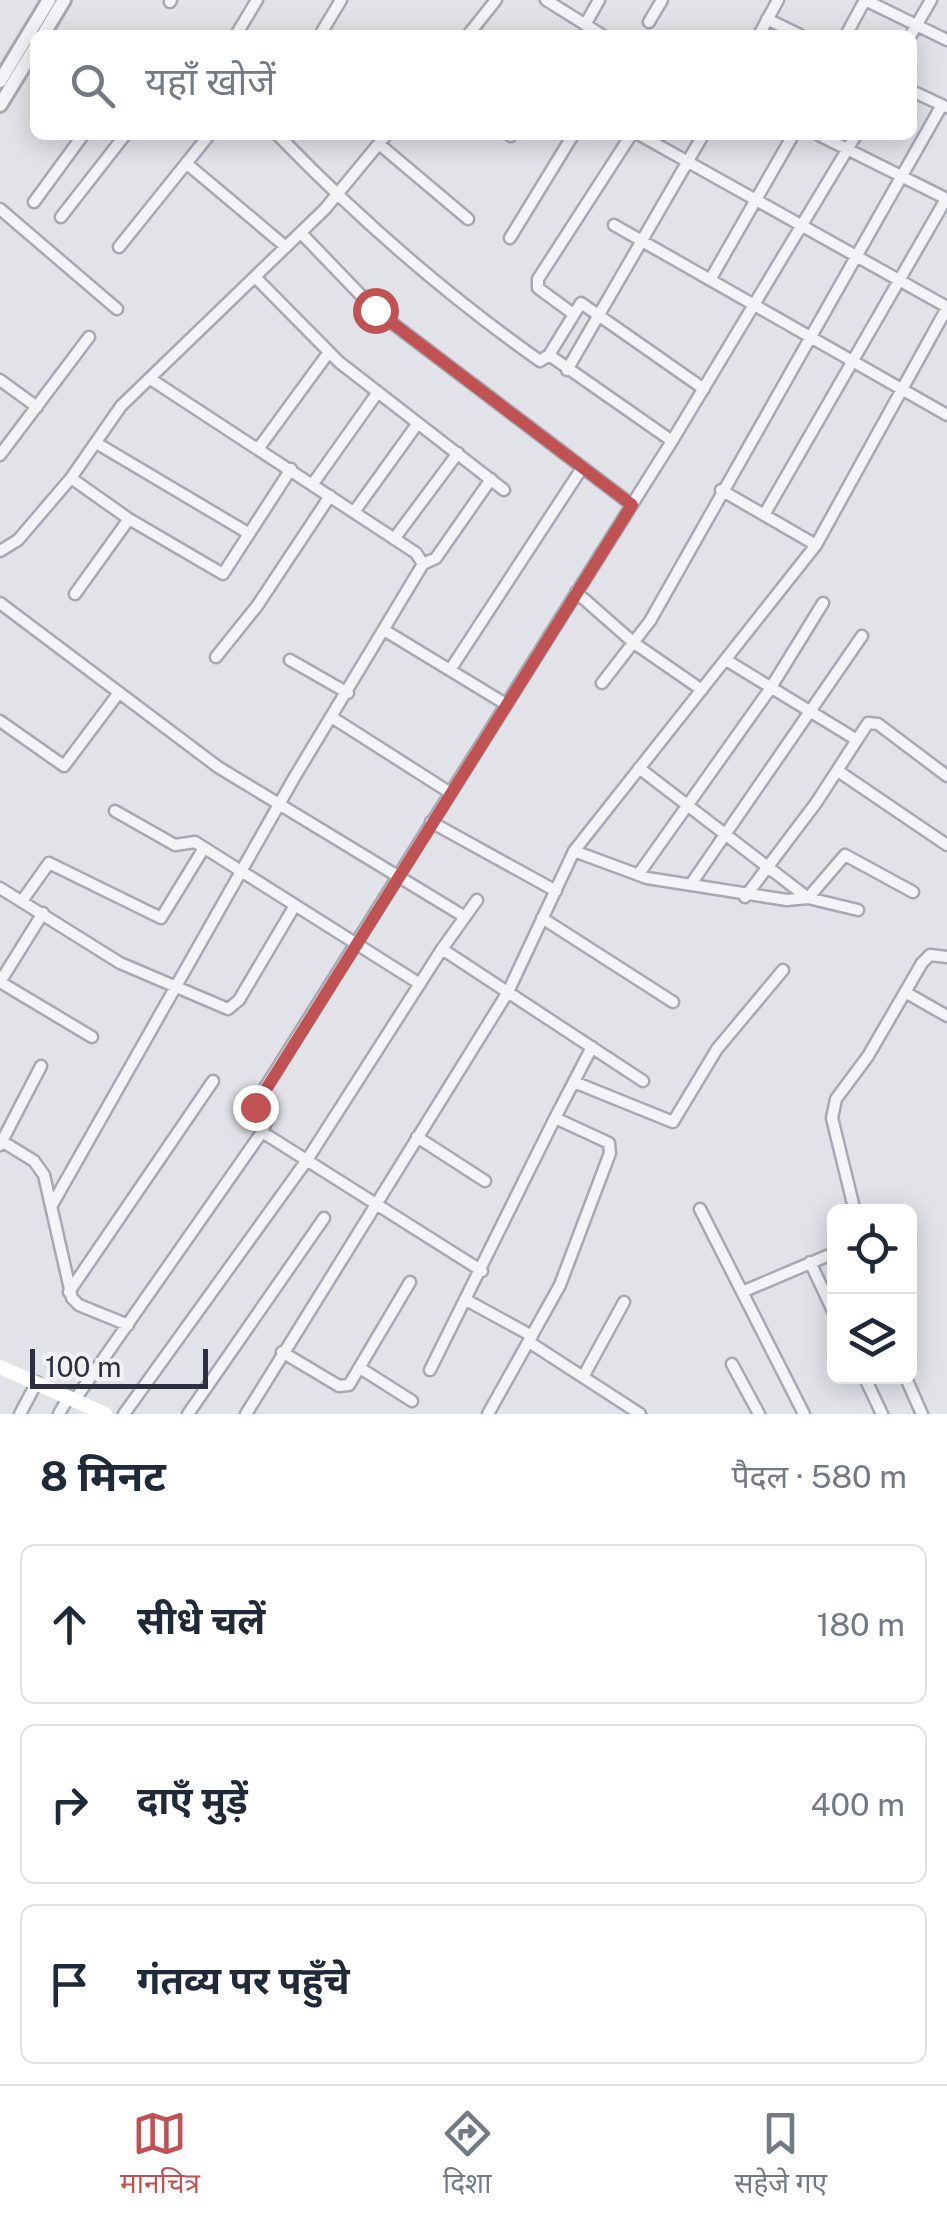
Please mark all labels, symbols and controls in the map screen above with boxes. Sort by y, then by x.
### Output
search box [30,30,917,140]
icon: search [65,58,120,113]
text: यहाँ खोजें [145,59,275,104]
route start [353,288,399,334]
route end [233,1085,279,1131]
map controls [827,1204,917,1384]
button: locate [827,1204,917,1294]
button: layers [827,1294,917,1384]
scale bar [30,1344,208,1388]
text: 100 m [45,1350,122,1383]
text: 8 मिनट [40,1451,166,1500]
text: पैदल · 580 m [731,1458,907,1495]
icon: ahead [42,1597,97,1652]
text: सीधे चलें [137,1598,265,1643]
text: 180 m [816,1606,905,1643]
icon: right [42,1777,97,1832]
text: दाएँ मुड़ें [137,1778,248,1823]
text: 400 m [810,1786,905,1823]
icon: arrive [42,1957,97,2012]
text: गंतव्य पर पहुँचे [137,1958,350,2003]
tab: मानचित्र [120,2106,200,2204]
tab: दिशा [440,2106,495,2204]
tab: सहेजे गए [734,2106,827,2204]

